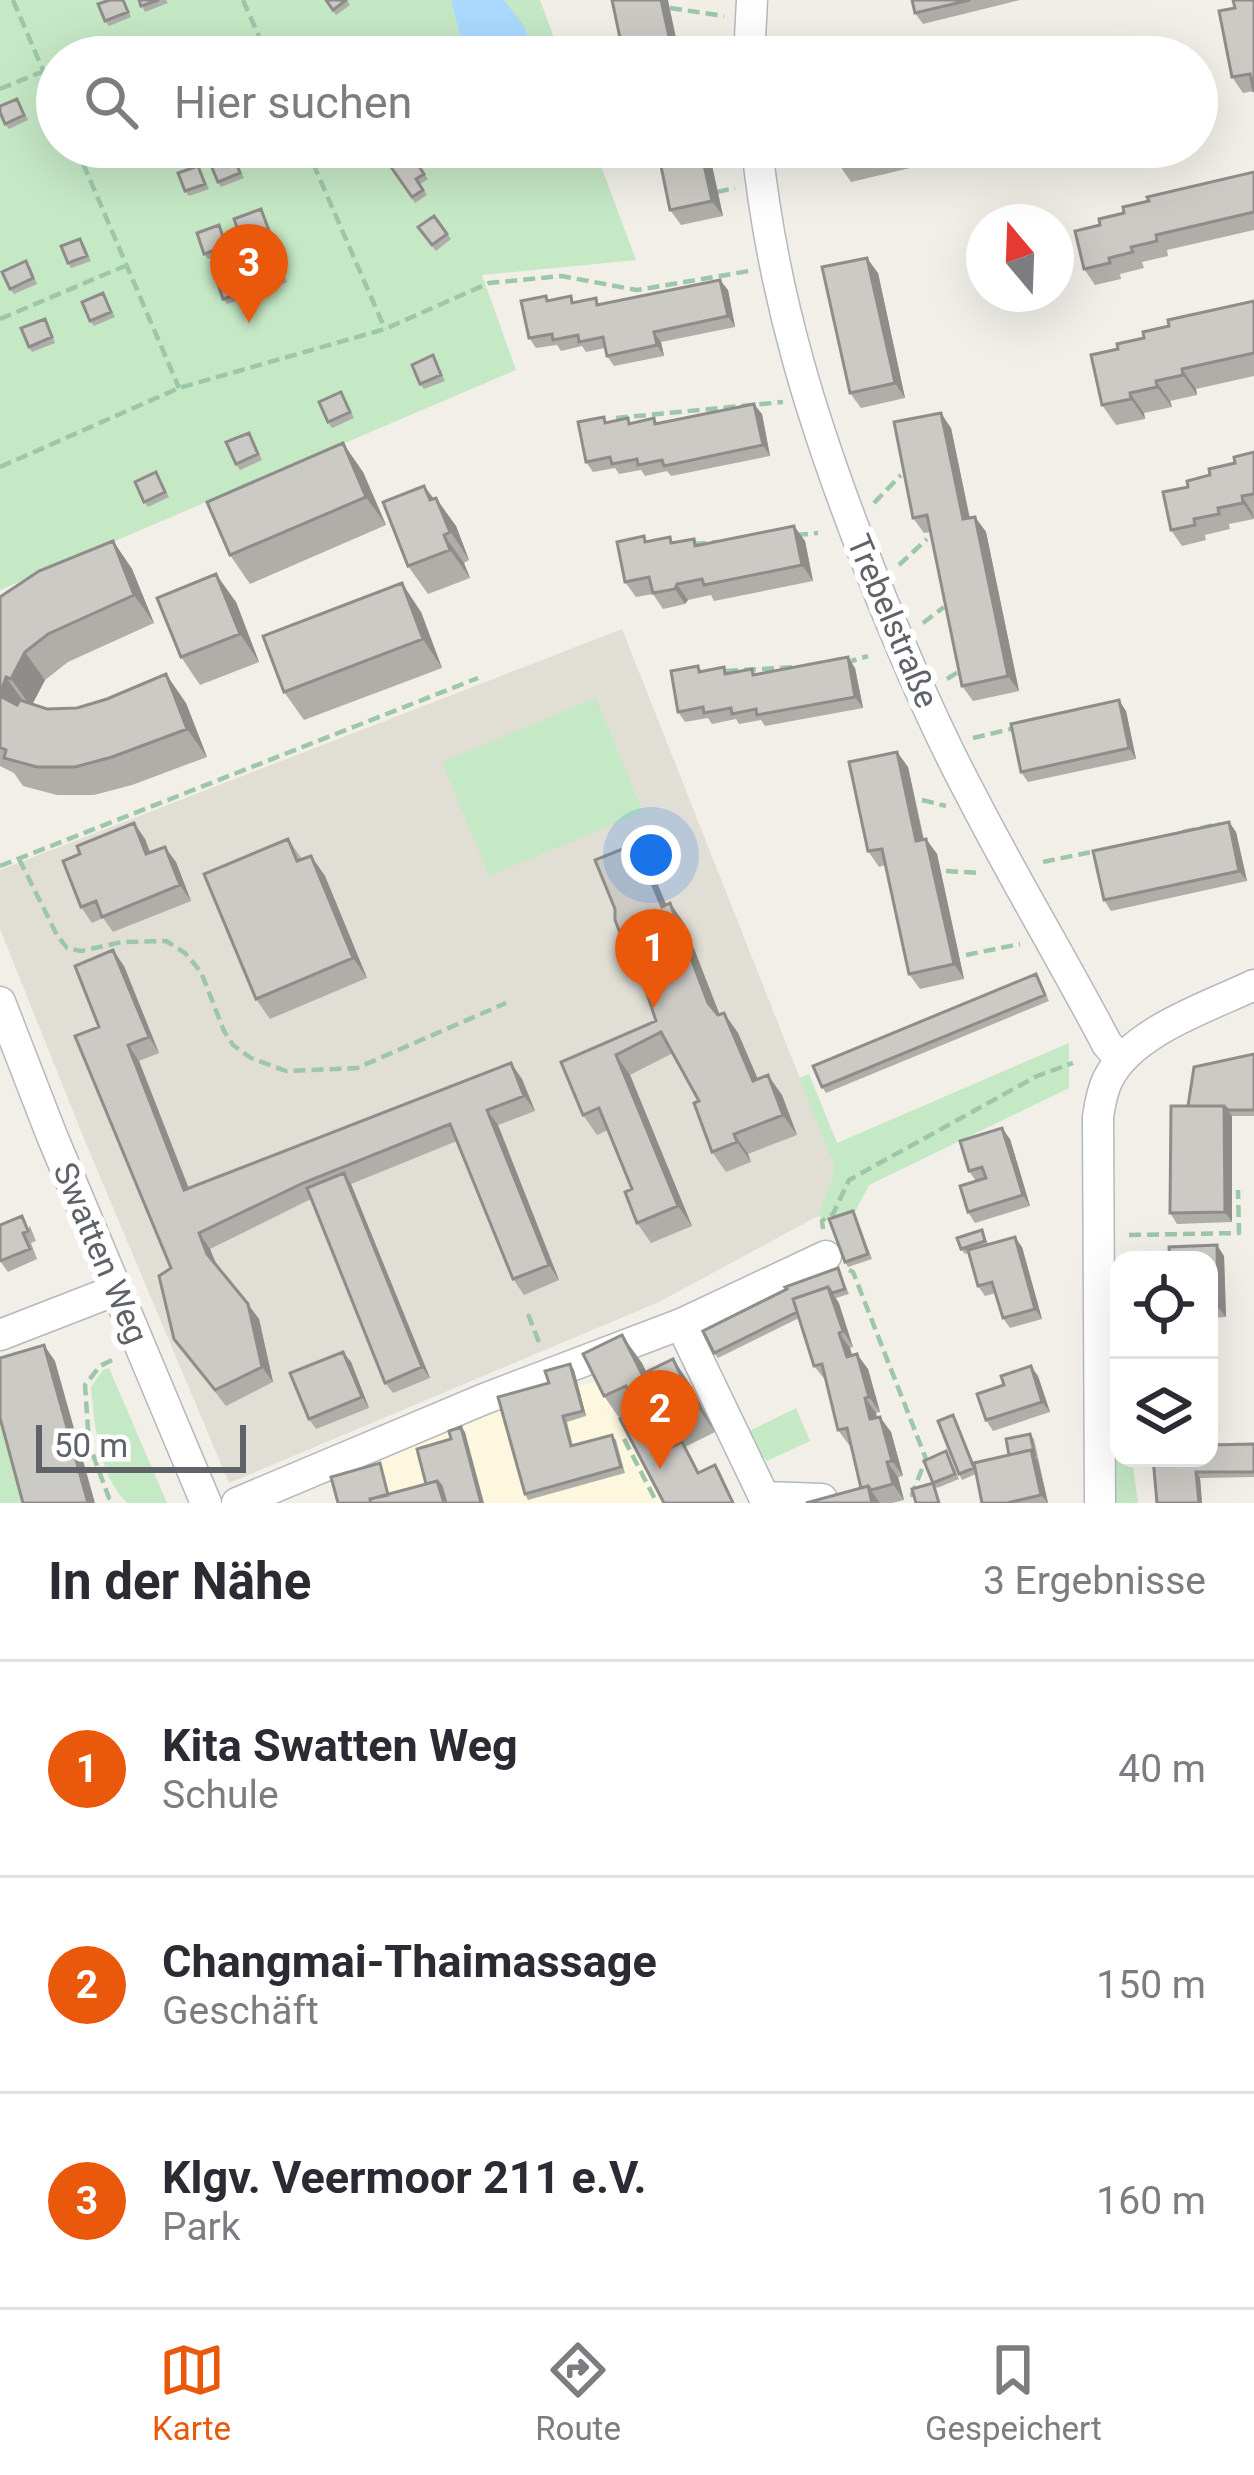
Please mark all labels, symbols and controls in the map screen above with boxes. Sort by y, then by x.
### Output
search box [36,36,1218,168]
icon: search [78,69,144,135]
text: Hier suchen [174,76,412,129]
north arrow [966,204,1074,312]
pin: 3 [210,224,288,323]
street label: Trebelstraße [839,529,947,713]
your location [621,825,681,885]
pin: 1 [615,909,693,1008]
street label: Swatten Weg [45,1157,157,1349]
map controls [1110,1251,1218,1467]
button: locate [1110,1251,1218,1359]
button: layers [1110,1359,1218,1467]
pin: 2 [621,1370,699,1469]
scale bar [36,1419,246,1472]
text: 50 m [54,1426,128,1465]
text: In der Nähe [48,1552,311,1611]
text: 3 Ergebnisse [983,1558,1206,1604]
text: Kita Swatten Weg [162,1719,518,1772]
text: 1 [76,1746,98,1792]
text: 40 m [1118,1746,1206,1792]
text: Schule [162,1772,279,1818]
text: Changmai-Thaimassage [162,1935,657,1988]
text: 2 [76,1962,98,2008]
text: 150 m [1096,1962,1206,2008]
text: Geschäft [162,1988,319,2034]
text: Klgv. Veermoor 211 e.V. [162,2151,647,2204]
text: 3 [76,2178,98,2224]
text: 160 m [1096,2178,1206,2224]
text: Park [162,2204,241,2250]
tab: Karte [152,2337,231,2448]
tab: Route [535,2337,621,2448]
tab: Gespeichert [925,2337,1102,2448]

